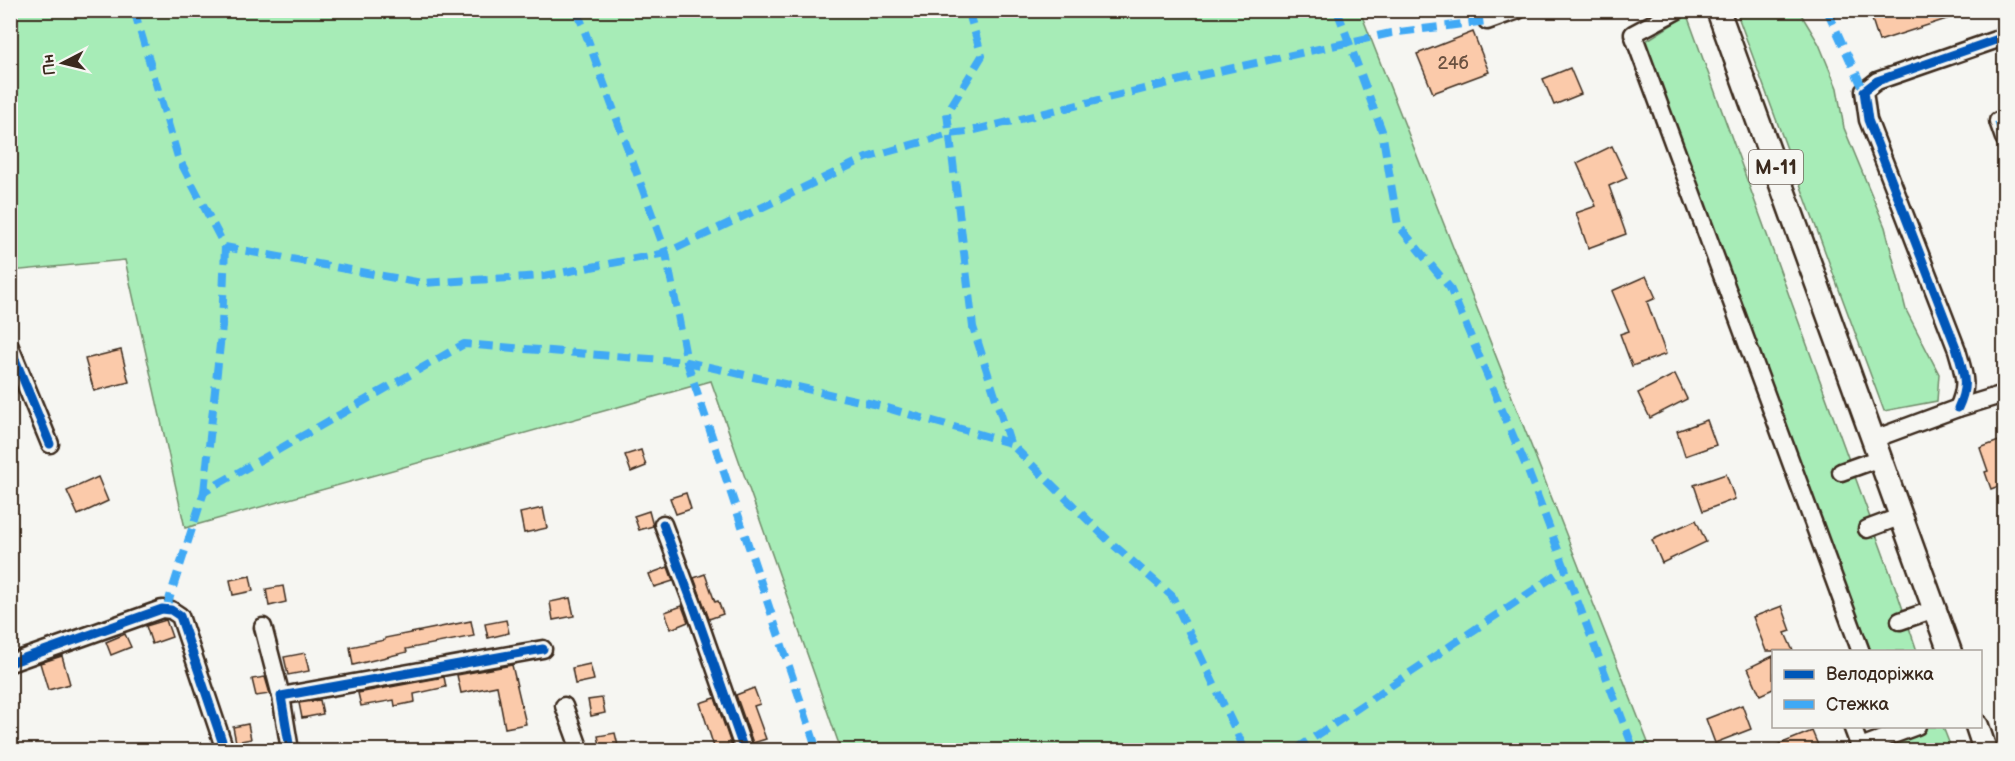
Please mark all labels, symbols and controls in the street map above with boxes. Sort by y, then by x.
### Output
north arrow [33,33,93,93]
text: Пн [39,53,60,76]
house number: 24б [1437,53,1469,74]
road number: М-11 [1749,150,1803,184]
legend [1772,650,1982,728]
text: Велодоріжка [1826,664,1934,685]
text: Стежка [1826,694,1889,715]

